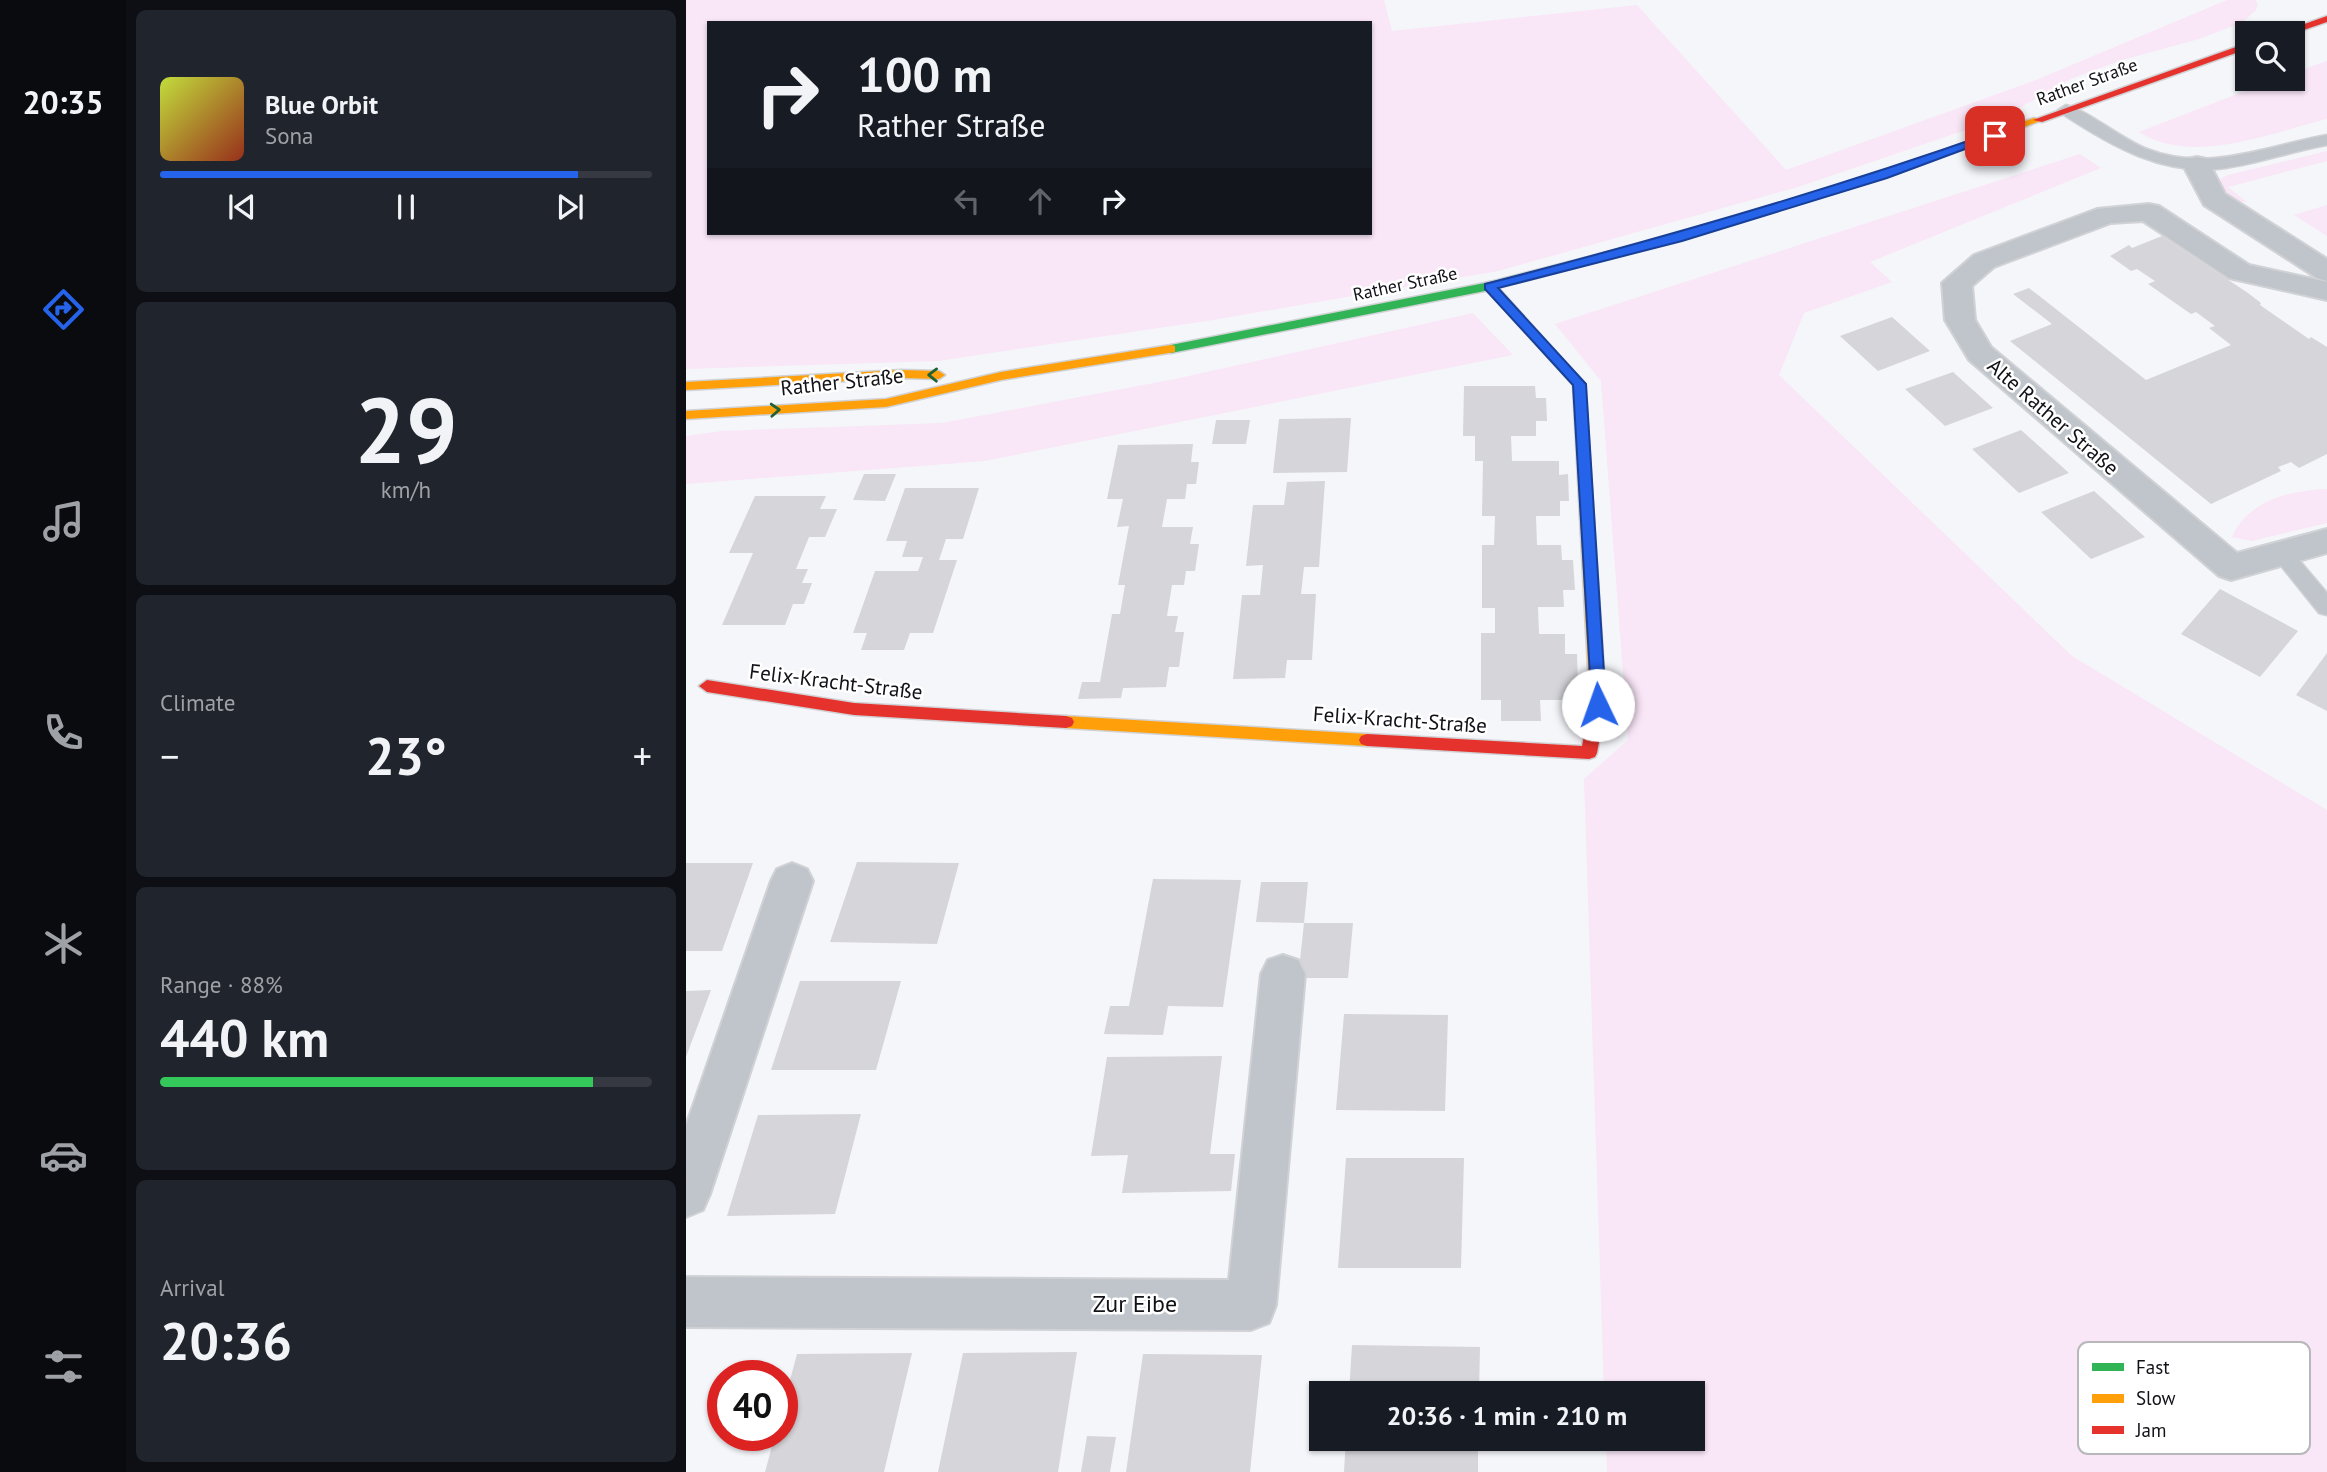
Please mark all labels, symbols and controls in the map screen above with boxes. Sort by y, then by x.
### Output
map controls [2235,21,2305,91]
button: search [2235,21,2305,91]
text: 100 m [857,42,992,106]
icon: right [742,49,833,140]
street label: Rather Straße [2033,53,2141,110]
text: 20:35 [22,81,104,123]
text: Blue Orbit [265,88,378,121]
text: Rather Straße [857,104,1045,146]
pin [1965,106,2025,166]
icon: arrive [1976,117,2014,155]
text: Sona [265,121,314,150]
icon: left [948,182,986,220]
icon: ahead [1021,182,1059,220]
icon: right [1094,182,1132,220]
icon: previous [223,188,261,226]
icon: pause [387,188,425,226]
icon: next [551,188,589,226]
street label: Rather Straße [1351,261,1459,306]
icon: directions [39,285,88,334]
street label: Alte Rather Straße [1982,352,2125,481]
street label: Rather Straße [779,362,905,401]
one-way arrow [927,367,938,383]
text: 29 [354,370,458,488]
one-way arrow [769,402,780,417]
text: km/h [381,475,431,504]
icon: music [39,497,88,546]
street label: Felix-Kracht-Straße [748,657,924,706]
position arrow [1561,668,1635,742]
text: Climate [160,688,235,717]
street label: Felix-Kracht-Straße [1312,700,1488,739]
icon: phone [39,708,88,757]
text: 23° [365,722,447,789]
text: − [160,731,179,780]
text: + [633,731,652,780]
icon: climate [39,919,88,968]
text: Range · 88% [160,970,283,999]
text: 440 km [160,1004,329,1071]
icon: car [39,1131,88,1180]
text: Arrival [160,1273,224,1302]
street label: Zur Eibe [1093,1288,1177,1319]
text: 20:36 [160,1307,292,1374]
icon: filters [39,1342,88,1391]
legend [2078,1342,2310,1454]
text: Fast [2136,1355,2170,1379]
speed limit sign: 40 [707,1360,798,1451]
text: Slow [2136,1386,2176,1410]
text: 20:36 · 1 min · 210 m [1387,1399,1627,1432]
text: Jam [2135,1418,2166,1442]

